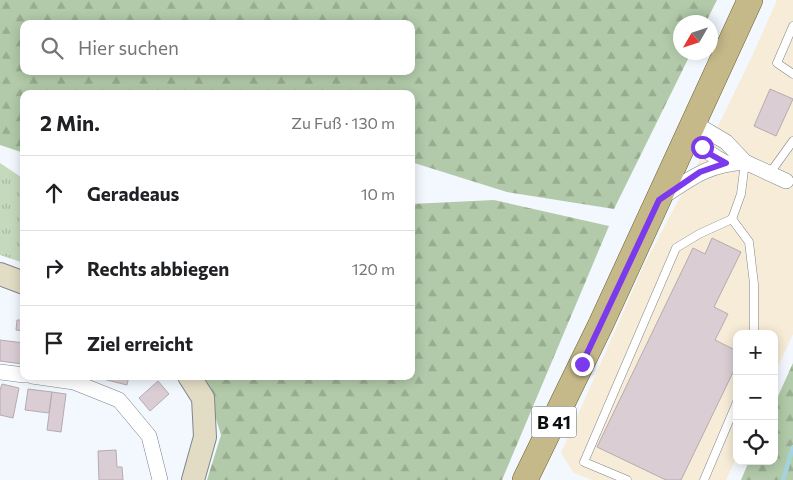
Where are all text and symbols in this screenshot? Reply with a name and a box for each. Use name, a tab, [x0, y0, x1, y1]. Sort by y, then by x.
north arrow	[673, 15, 718, 60]
search box	[20, 20, 415, 75]
icon: search	[38, 34, 66, 62]
text: Hier suchen	[78, 36, 179, 59]
text: 2 Min.	[40, 110, 100, 135]
text: Zu Fuß · 130 m	[291, 113, 395, 132]
route start	[691, 136, 714, 159]
icon: ahead	[40, 179, 68, 207]
text: Geradeaus	[87, 182, 179, 205]
text: 10 m	[361, 184, 395, 203]
icon: right	[40, 254, 68, 282]
text: Rechts abbiegen	[87, 257, 229, 280]
text: 120 m	[352, 259, 395, 278]
icon: arrive	[40, 329, 68, 357]
map controls	[733, 330, 778, 465]
button: +	[733, 330, 778, 375]
text: Ziel erreicht	[87, 332, 193, 355]
route end	[571, 353, 594, 376]
button: −	[733, 375, 778, 420]
road number: B 41	[532, 407, 576, 438]
button: locate	[733, 420, 778, 465]

